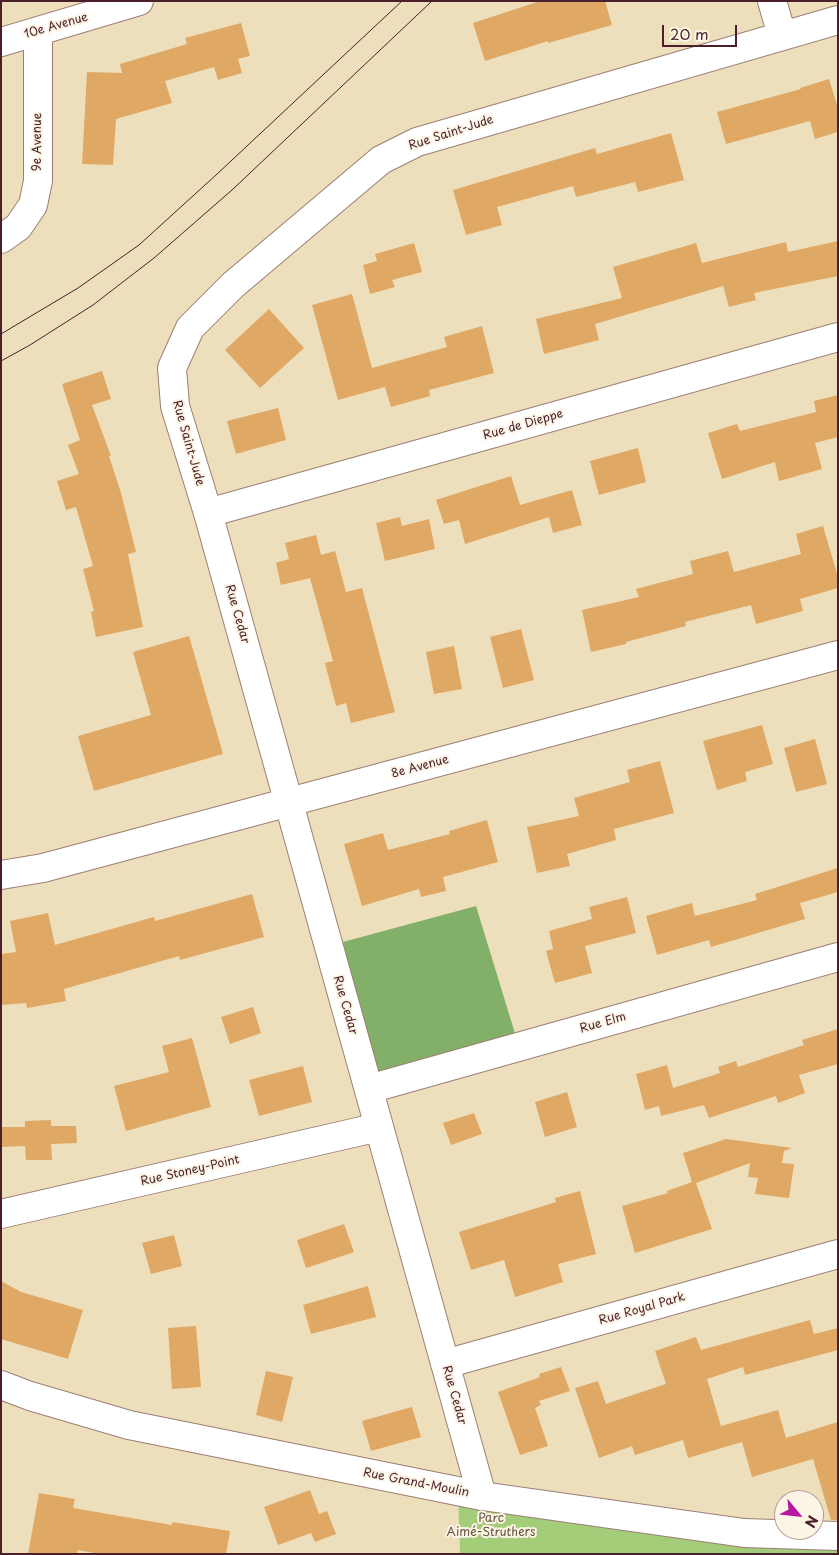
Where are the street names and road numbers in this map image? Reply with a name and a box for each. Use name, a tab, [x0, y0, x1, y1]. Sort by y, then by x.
street label: 10e Avenue	[22, 10, 90, 42]
street label: Rue Saint-Jude	[407, 112, 495, 154]
street label: 9e Avenue	[31, 113, 45, 171]
street label: Rue Saint-Jude	[169, 399, 207, 487]
street label: Rue de Dieppe	[481, 407, 565, 443]
street label: Rue Cedar	[222, 583, 252, 645]
street label: 8e Avenue	[390, 752, 450, 782]
street label: Rue Cedar	[330, 974, 360, 1036]
street label: Rue Elm	[578, 1010, 628, 1036]
street label: Rue Stoney-Point	[139, 1153, 241, 1189]
street label: Rue Royal Park	[597, 1290, 687, 1328]
street label: Rue Cedar	[439, 1364, 469, 1426]
street label: Rue Grand-Moulin	[362, 1466, 470, 1500]

